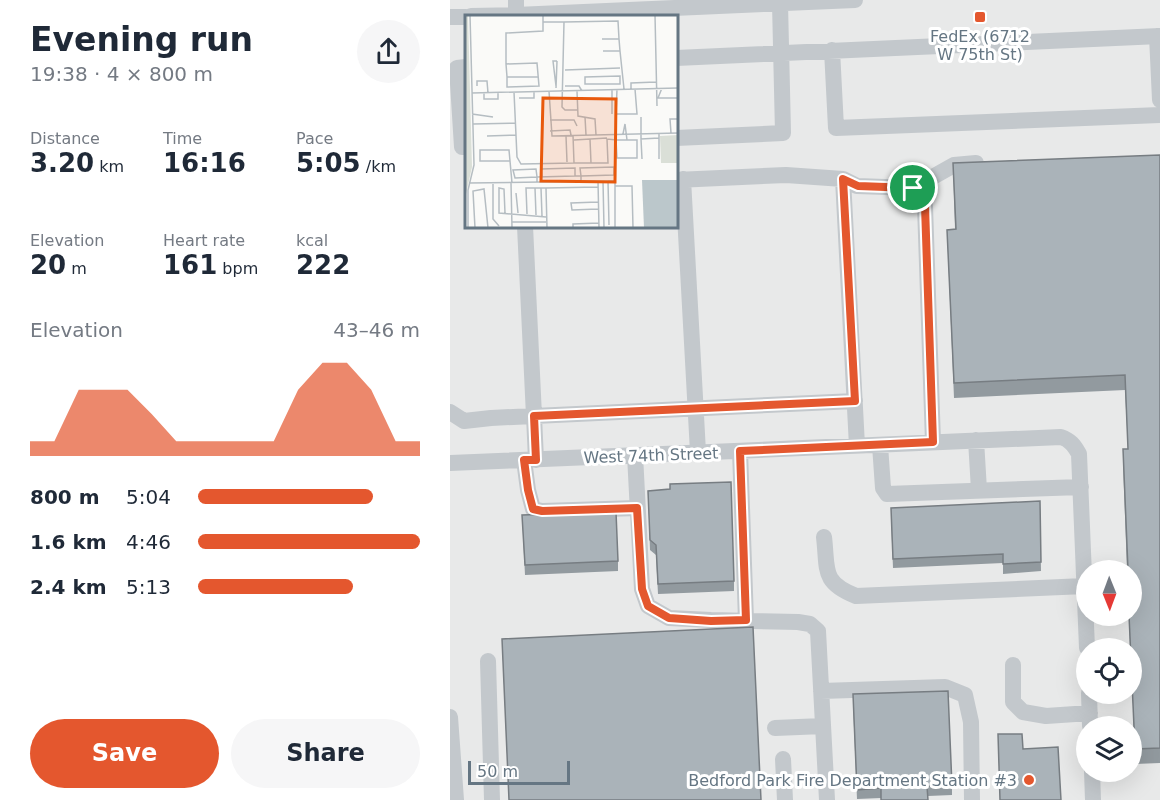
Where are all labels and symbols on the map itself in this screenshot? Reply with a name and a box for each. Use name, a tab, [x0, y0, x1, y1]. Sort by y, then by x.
marker: FedEx (6712 W 75th St)	[973, 10, 987, 24]
inset map	[465, 15, 678, 228]
place label: FedEx (6712 W 75th St)	[930, 27, 1030, 64]
pin	[887, 162, 938, 213]
street label: West 74th Street	[583, 444, 719, 467]
north arrow	[1076, 560, 1142, 626]
scale bar	[468, 758, 570, 786]
place label: Bedford Park Fire Department Station #3	[688, 771, 1017, 790]
marker: Bedford Park Fire Department Station #3	[1022, 773, 1036, 787]

